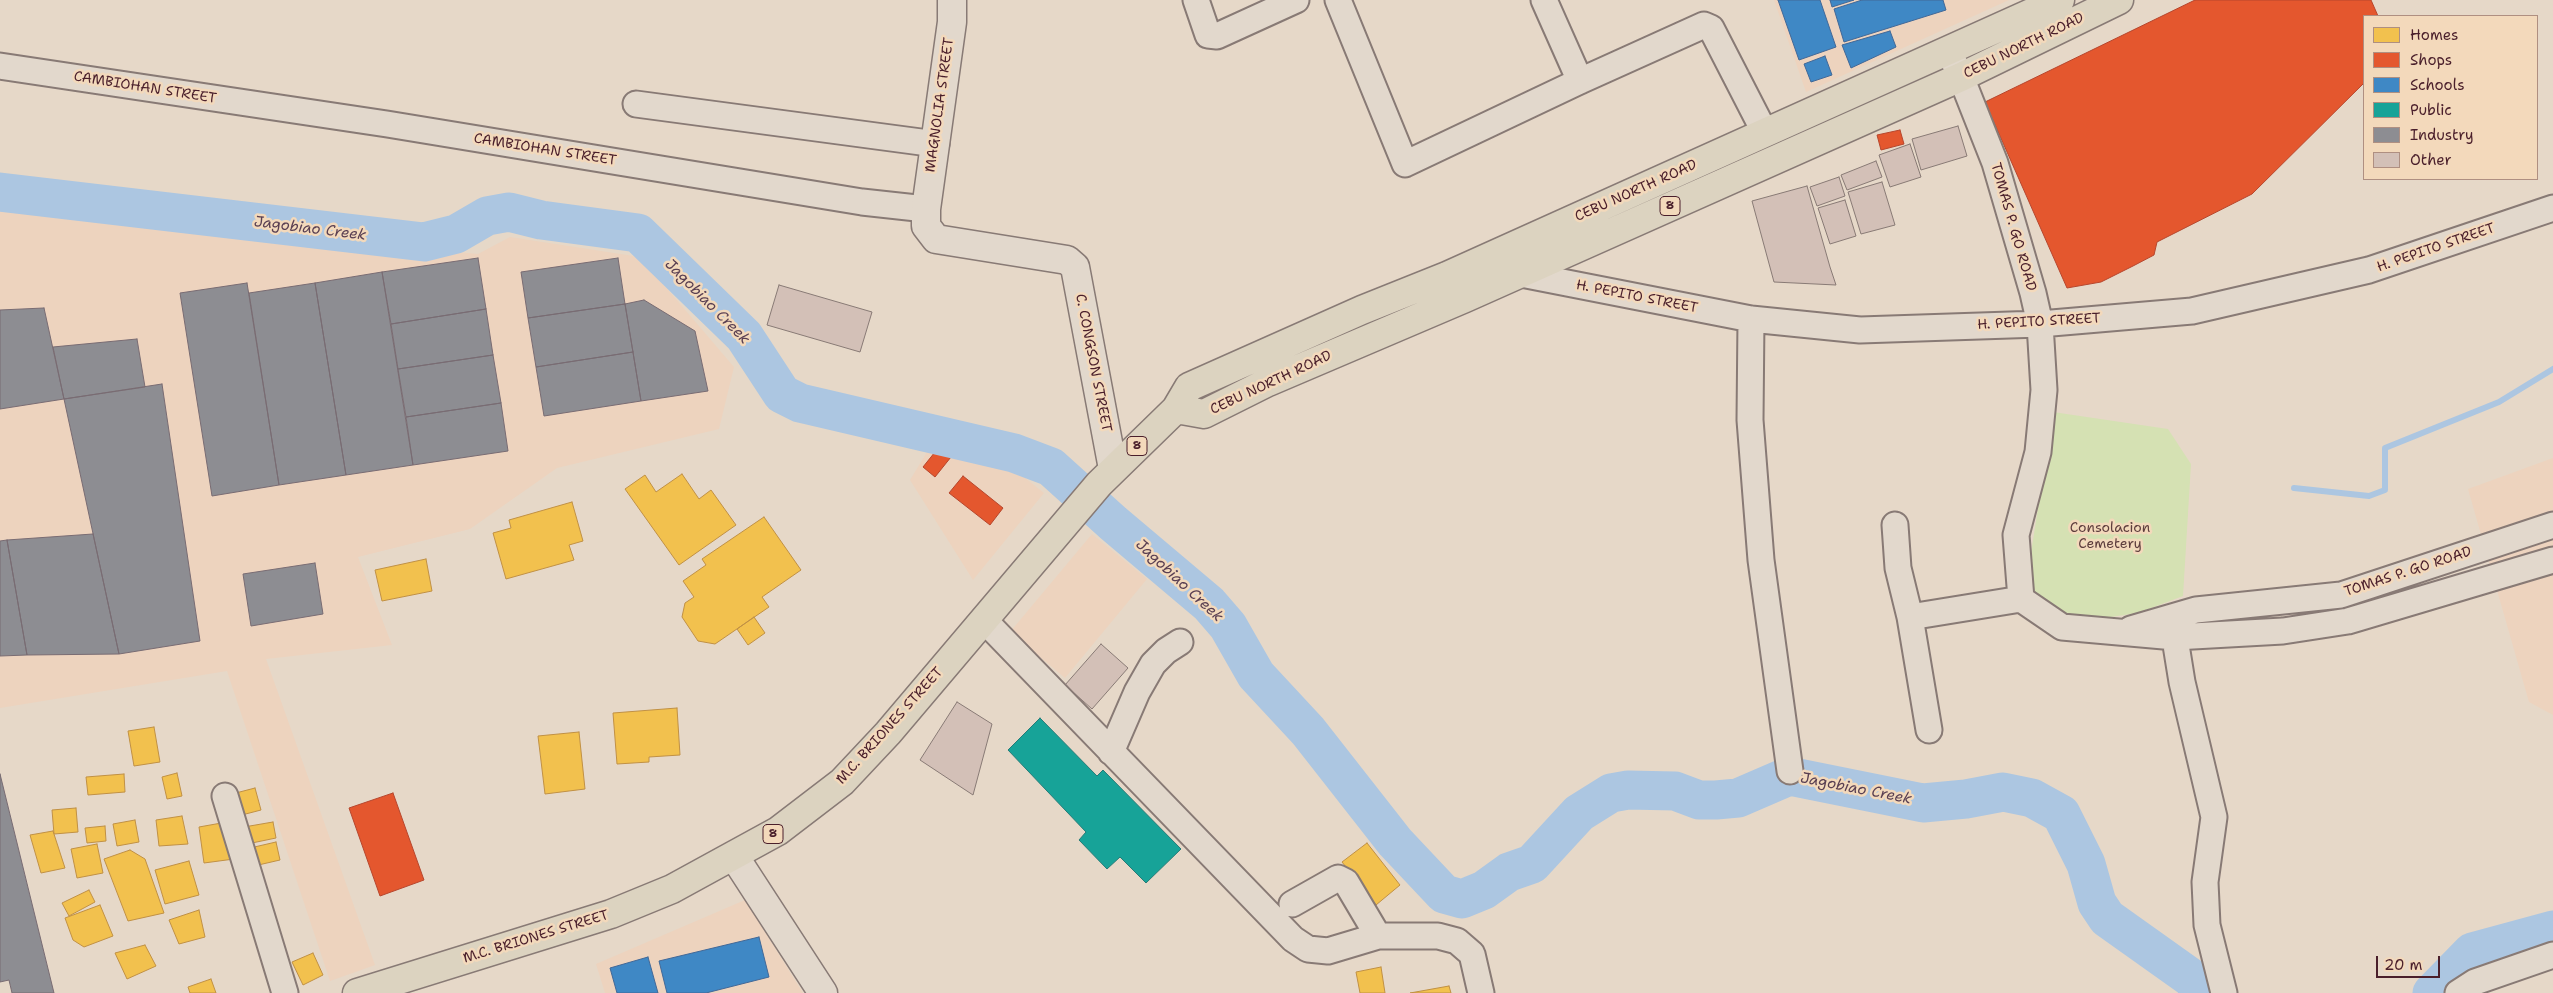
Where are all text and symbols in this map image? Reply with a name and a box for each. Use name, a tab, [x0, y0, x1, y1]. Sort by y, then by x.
street label: CEBU NORTH ROAD	[1961, 10, 2087, 82]
legend	[2363, 15, 2538, 180]
text: Homes	[2410, 25, 2458, 45]
street label: MAGNOLIA STREET	[922, 37, 958, 173]
text: Shops	[2410, 50, 2452, 70]
street label: CAMBIOHAN STREET	[72, 68, 218, 108]
text: Schools	[2410, 75, 2465, 95]
text: Public	[2410, 100, 2452, 120]
text: Industry	[2410, 125, 2474, 145]
street label: CAMBIOHAN STREET	[472, 130, 618, 170]
text: Other	[2410, 150, 2452, 170]
street label: CEBU NORTH ROAD	[1572, 157, 1700, 225]
street label: TOMAS P. GO ROAD	[1987, 161, 2039, 293]
road number: 8	[1660, 197, 1680, 216]
water label: Jagobiao Creek	[253, 213, 367, 245]
street label: H. PEPITO STREET	[2375, 220, 2497, 276]
water label: Jagobiao Creek	[661, 256, 753, 348]
street label: H. PEPITO STREET	[1575, 277, 1699, 317]
street label: C. CONGSON STREET	[1071, 293, 1115, 433]
street label: H. PEPITO STREET	[1977, 310, 2101, 334]
street label: CEBU NORTH ROAD	[1208, 348, 1334, 418]
road number: 8	[1127, 436, 1147, 456]
park label: Consolacion Cemetery	[2070, 520, 2150, 552]
water label: Jagobiao Creek	[1132, 536, 1226, 626]
street label: TOMAS P. GO ROAD	[2342, 543, 2474, 601]
street label: M.C. BRIONES STREET	[833, 664, 947, 788]
water label: Jagobiao Creek	[1799, 769, 1913, 809]
road number: 8	[763, 824, 783, 844]
street label: M.C. BRIONES STREET	[461, 907, 611, 967]
scale bar	[2378, 946, 2442, 978]
text: 20 m	[2384, 955, 2423, 975]

